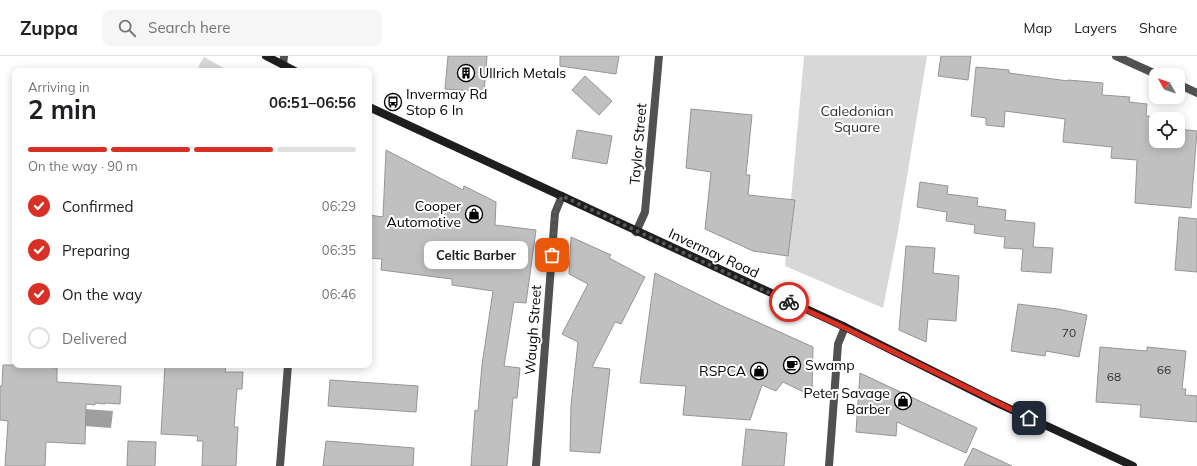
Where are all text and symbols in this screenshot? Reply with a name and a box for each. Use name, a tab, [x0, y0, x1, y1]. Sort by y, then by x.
search box	[102, 10, 382, 46]
text: Zuppa	[20, 16, 78, 40]
icon: search	[116, 17, 138, 39]
text: Search here	[148, 18, 230, 37]
text: Map	[1023, 19, 1052, 37]
text: Layers	[1074, 19, 1117, 37]
text: Share	[1139, 19, 1177, 37]
building icon: Ullrich Metals	[456, 63, 476, 83]
place label: Ullrich Metals	[479, 64, 566, 82]
north arrow	[1149, 68, 1185, 104]
map controls	[1149, 68, 1185, 148]
text: Arriving in	[28, 79, 90, 95]
place label: Invermay Rd Stop 6 In	[406, 85, 487, 119]
bus stop icon: Invermay Rd Stop 6 In	[383, 92, 403, 112]
text: 2 min	[28, 93, 97, 126]
text: 06:51–06:56	[269, 93, 356, 112]
street label: Taylor Street	[625, 102, 651, 186]
park label: Caledonian Square	[820, 102, 894, 136]
button: locate	[1149, 112, 1185, 148]
text: On the way · 90 m	[28, 158, 138, 174]
icon: check	[28, 195, 50, 217]
text: Confirmed	[62, 197, 133, 216]
place label: Cooper Automotive	[386, 197, 462, 231]
text: 06:29	[322, 198, 356, 214]
shop icon: Cooper Automotive	[464, 204, 484, 224]
street label: Invermay Road	[666, 224, 762, 282]
pin	[535, 238, 569, 272]
icon: check	[28, 239, 50, 261]
text: Preparing	[62, 241, 130, 260]
callout: Celtic Barber	[424, 241, 528, 269]
text: 06:35	[322, 242, 356, 258]
icon: bag	[541, 244, 563, 266]
text: Celtic Barber	[436, 247, 516, 263]
courier	[769, 282, 809, 322]
icon: check	[28, 283, 50, 305]
street label: Waugh Street	[521, 284, 545, 376]
text: On the way	[62, 285, 142, 304]
text: 06:46	[322, 286, 356, 302]
icon: bike	[778, 291, 800, 313]
house number: 70	[1062, 325, 1076, 340]
text: Delivered	[62, 329, 127, 348]
cafe icon: Swamp	[782, 355, 802, 375]
place label: Swamp	[805, 356, 855, 374]
shop icon: RSPCA	[749, 361, 769, 381]
place label: RSPCA	[699, 362, 747, 380]
house number: 66	[1157, 362, 1171, 377]
house number: 68	[1107, 369, 1121, 384]
place label: Peter Savage Barber	[804, 384, 891, 418]
shop icon: Peter Savage Barber	[893, 391, 913, 411]
pin	[1012, 401, 1046, 435]
icon: home	[1018, 407, 1040, 429]

